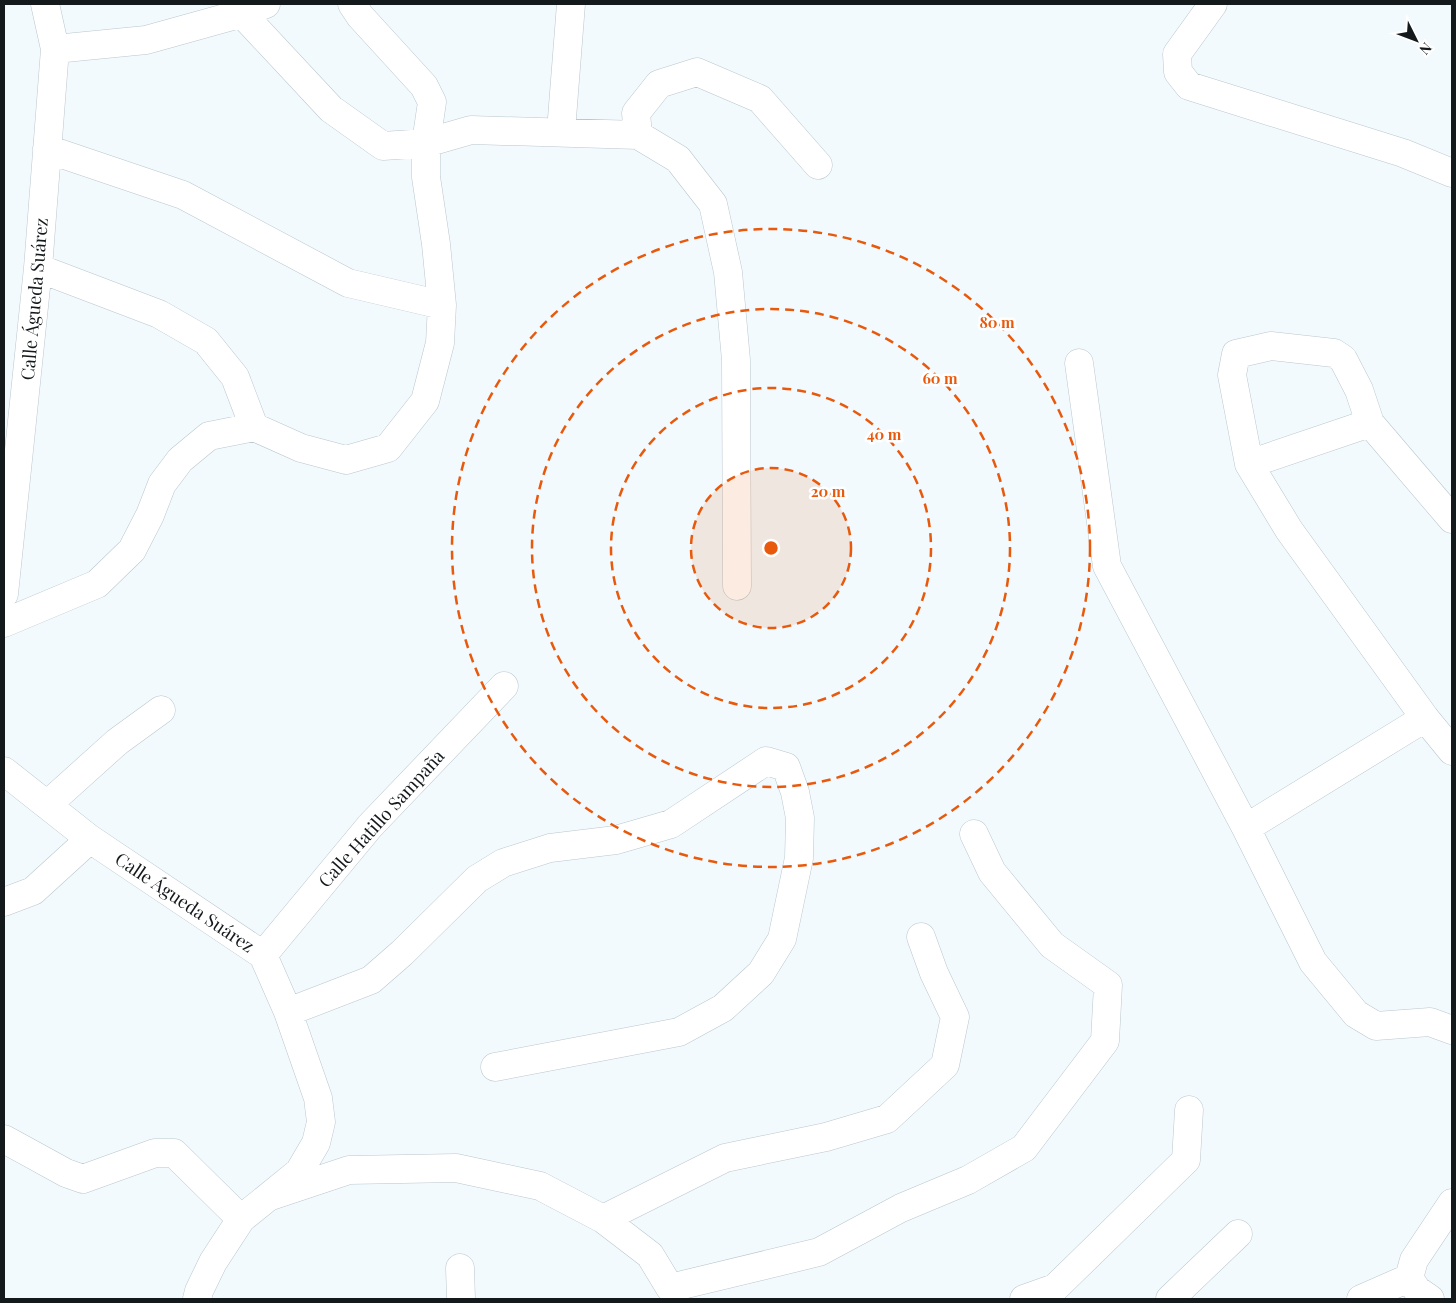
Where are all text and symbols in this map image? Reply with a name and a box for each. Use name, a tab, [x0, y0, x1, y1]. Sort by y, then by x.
north arrow	[1391, 15, 1441, 65]
text: N	[1416, 39, 1436, 59]
street label: Calle Águeda Suárez	[15, 217, 53, 381]
text: 80 m	[979, 312, 1015, 332]
text: 60 m	[922, 368, 958, 388]
text: 40 m	[867, 424, 902, 444]
text: 20 m	[811, 481, 846, 501]
centre of rings	[762, 539, 780, 557]
street label: Calle Hatillo Sampaña	[313, 744, 449, 892]
street label: Calle Águeda Suárez	[111, 846, 259, 958]

